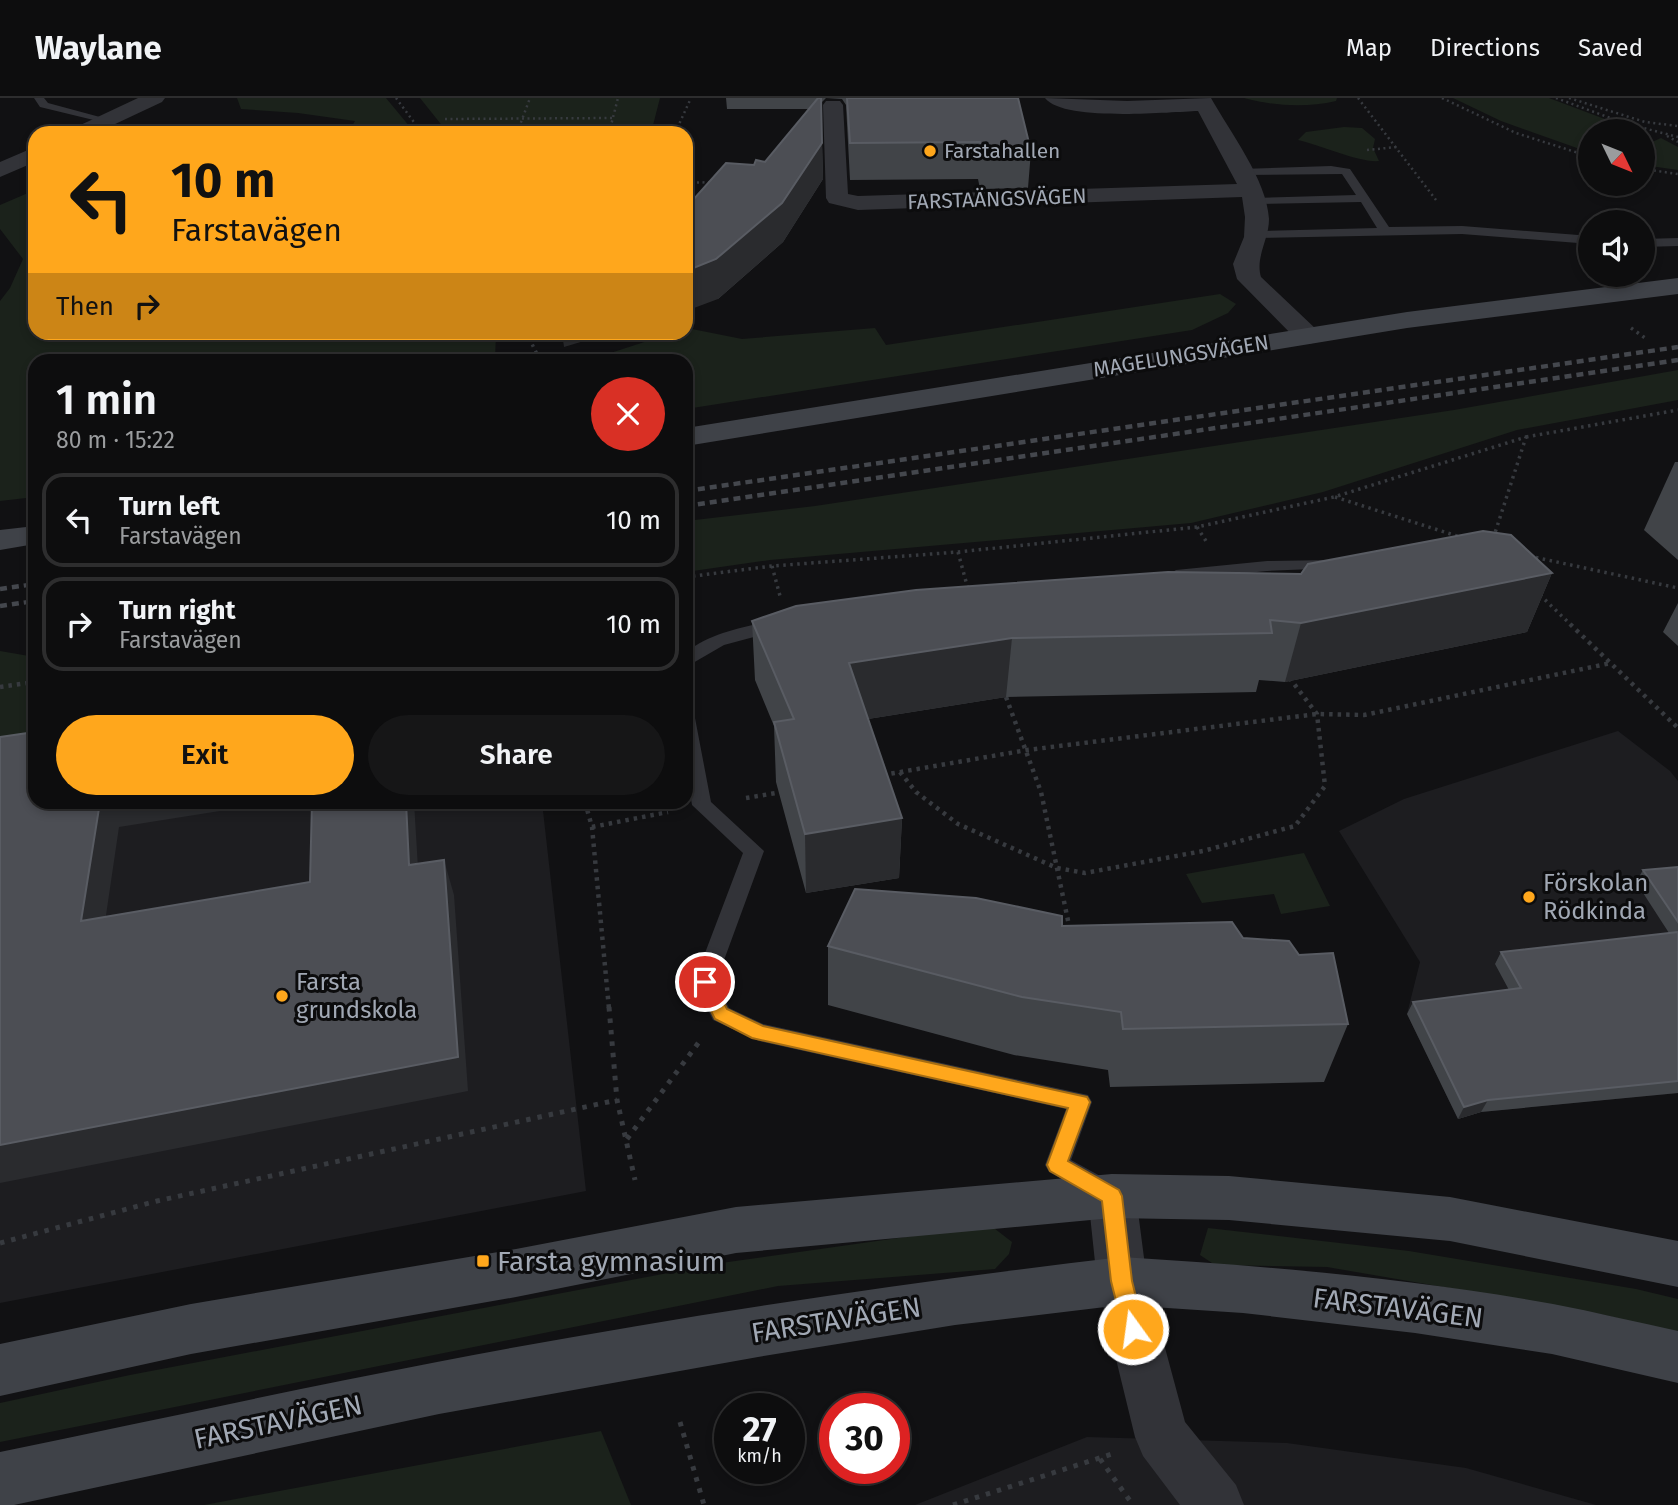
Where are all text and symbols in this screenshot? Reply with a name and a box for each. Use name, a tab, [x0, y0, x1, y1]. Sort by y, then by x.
text: Waylane	[35, 28, 162, 68]
text: Map	[1346, 34, 1392, 62]
text: Directions	[1430, 34, 1540, 62]
text: Saved	[1578, 34, 1643, 62]
north arrow	[1578, 119, 1656, 196]
map controls	[1578, 119, 1655, 287]
place label: Farstahallen	[944, 138, 1060, 164]
marker: Farstahallen	[922, 143, 938, 159]
text: 10 m	[171, 151, 275, 210]
icon: left	[56, 154, 147, 245]
street label: FARSTAÄNGSVÄGEN	[907, 183, 1087, 215]
button: sound	[1578, 210, 1655, 287]
text: Farstavägen	[171, 211, 342, 249]
icon: right	[128, 287, 166, 325]
text: Then	[56, 291, 114, 322]
street label: MAGELUNGSVÄGEN	[1091, 329, 1271, 383]
text: 1 min	[56, 375, 157, 425]
button: close	[591, 377, 665, 451]
text: 80 m · 15:22	[56, 426, 175, 454]
text: Turn left	[119, 491, 220, 522]
icon: left	[60, 501, 98, 539]
text: 10 m	[606, 505, 661, 536]
text: Farstavägen	[119, 522, 242, 550]
text: Turn right	[119, 595, 236, 626]
icon: right	[60, 605, 98, 643]
text: 10 m	[606, 609, 661, 640]
text: Farstavägen	[119, 626, 242, 654]
button: Exit	[56, 715, 354, 795]
button: Share	[368, 715, 665, 795]
place label: Förskolan Rödkinda	[1543, 869, 1648, 925]
marker: Förskolan Rödkinda	[1521, 889, 1537, 905]
pin	[675, 952, 735, 1012]
icon: arrive	[686, 963, 724, 1001]
place label: Farsta grundskola	[296, 968, 417, 1024]
marker: Farsta grundskola	[274, 988, 290, 1004]
place label: Farsta gymnasium	[497, 1245, 725, 1278]
marker: Farsta gymnasium	[475, 1253, 491, 1269]
street label: FARSTAVÄGEN	[1311, 1281, 1485, 1335]
street label: FARSTAVÄGEN	[749, 1290, 923, 1350]
position arrow	[1096, 1292, 1170, 1366]
street label: FARSTAVÄGEN	[191, 1388, 365, 1456]
speed limit sign: 30	[819, 1393, 910, 1484]
text: 27	[742, 1408, 777, 1450]
text: km/h	[737, 1445, 782, 1467]

